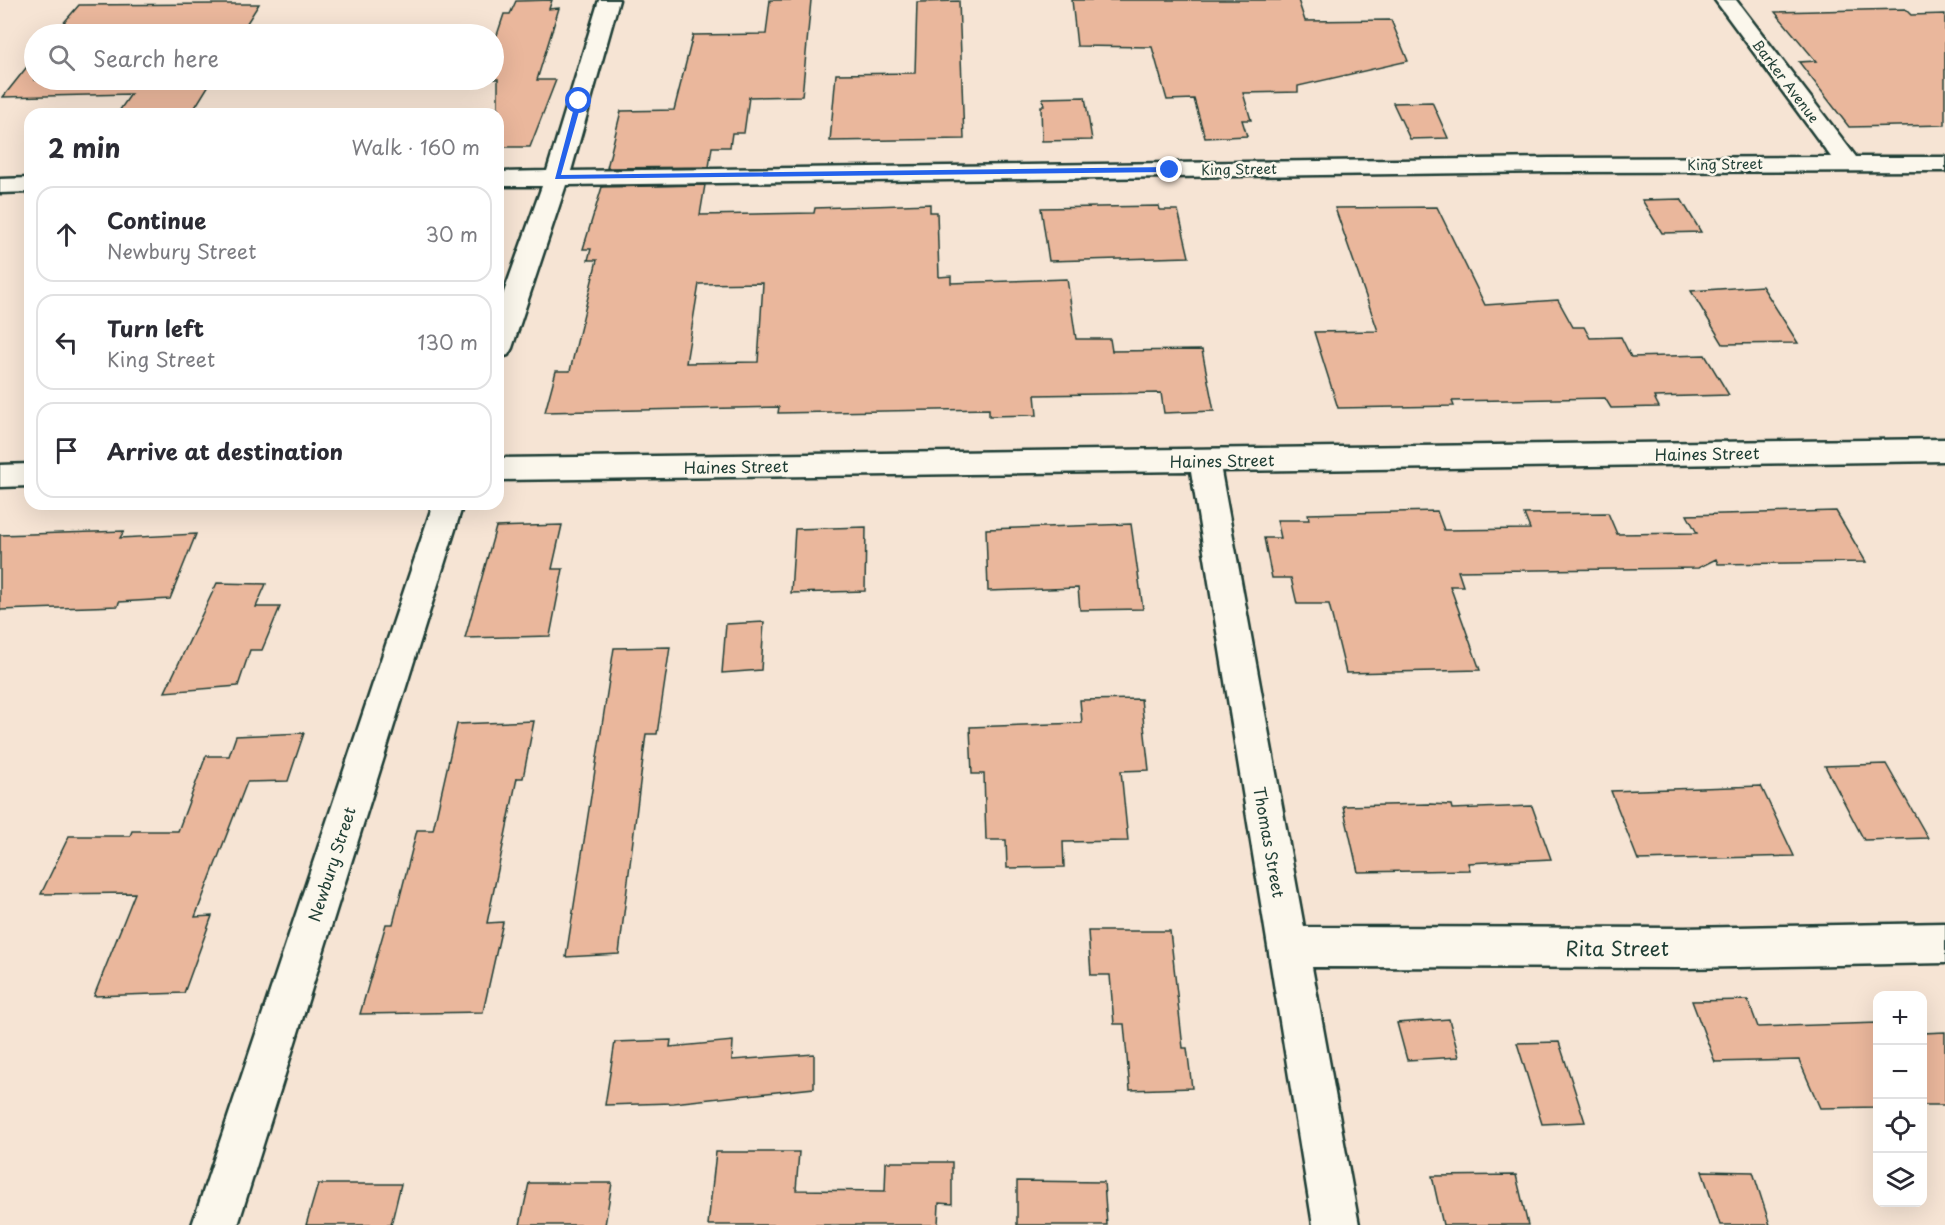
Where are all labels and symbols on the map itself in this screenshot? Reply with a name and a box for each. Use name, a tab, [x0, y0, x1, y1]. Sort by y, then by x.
street label: Barker Avenue	[1748, 35, 1824, 127]
route start	[565, 87, 591, 113]
street label: King Street	[1687, 153, 1763, 175]
route end	[1156, 156, 1182, 182]
street label: King Street	[1201, 158, 1277, 180]
street label: Haines Street	[1654, 440, 1760, 466]
street label: Haines Street	[1169, 447, 1275, 473]
street label: Haines Street	[683, 453, 789, 479]
street label: Thomas Street	[1248, 785, 1292, 900]
street label: Newbury Street	[301, 803, 361, 925]
street label: Rita Street	[1565, 933, 1669, 963]

